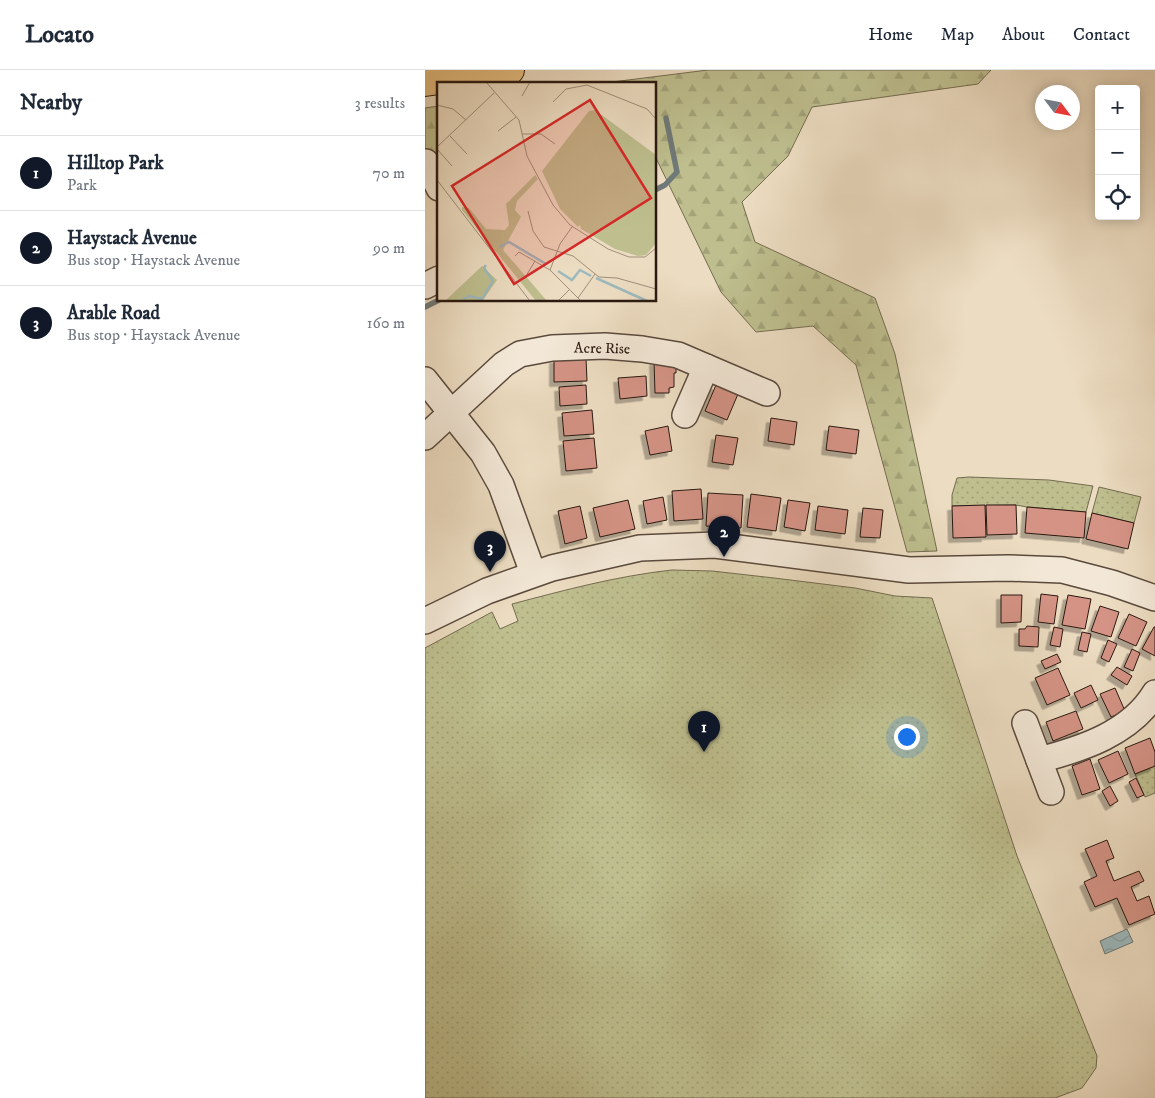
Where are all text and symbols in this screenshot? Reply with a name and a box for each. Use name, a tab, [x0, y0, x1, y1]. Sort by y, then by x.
text: Locato	[25, 20, 94, 50]
text: Home	[868, 24, 913, 46]
text: Map	[941, 24, 974, 46]
text: About	[1002, 24, 1045, 46]
text: Contact	[1073, 24, 1130, 46]
inset map	[437, 82, 656, 301]
north arrow	[1035, 85, 1080, 130]
map controls	[1095, 85, 1140, 220]
button: +	[1095, 85, 1140, 130]
text: Nearby	[20, 90, 82, 116]
text: 3 results	[355, 93, 405, 113]
button: −	[1095, 130, 1140, 175]
text: Hilltop Park	[67, 152, 164, 175]
text: 1	[33, 163, 39, 183]
text: 70 m	[373, 163, 405, 183]
text: Park	[67, 175, 97, 195]
button: locate	[1095, 175, 1140, 220]
text: Haystack Avenue	[67, 227, 197, 250]
text: 2	[32, 238, 40, 258]
text: 90 m	[373, 238, 405, 258]
text: Bus stop · Haystack Avenue	[67, 250, 240, 270]
text: Arable Road	[67, 302, 160, 325]
text: 3	[33, 313, 39, 333]
text: 160 m	[367, 313, 405, 333]
text: Bus stop · Haystack Avenue	[67, 325, 240, 345]
street label: Acre Rise	[574, 339, 630, 358]
pin: 2	[708, 516, 740, 557]
pin: 3	[474, 531, 506, 572]
pin: 1	[688, 711, 720, 752]
your location	[894, 724, 920, 750]

